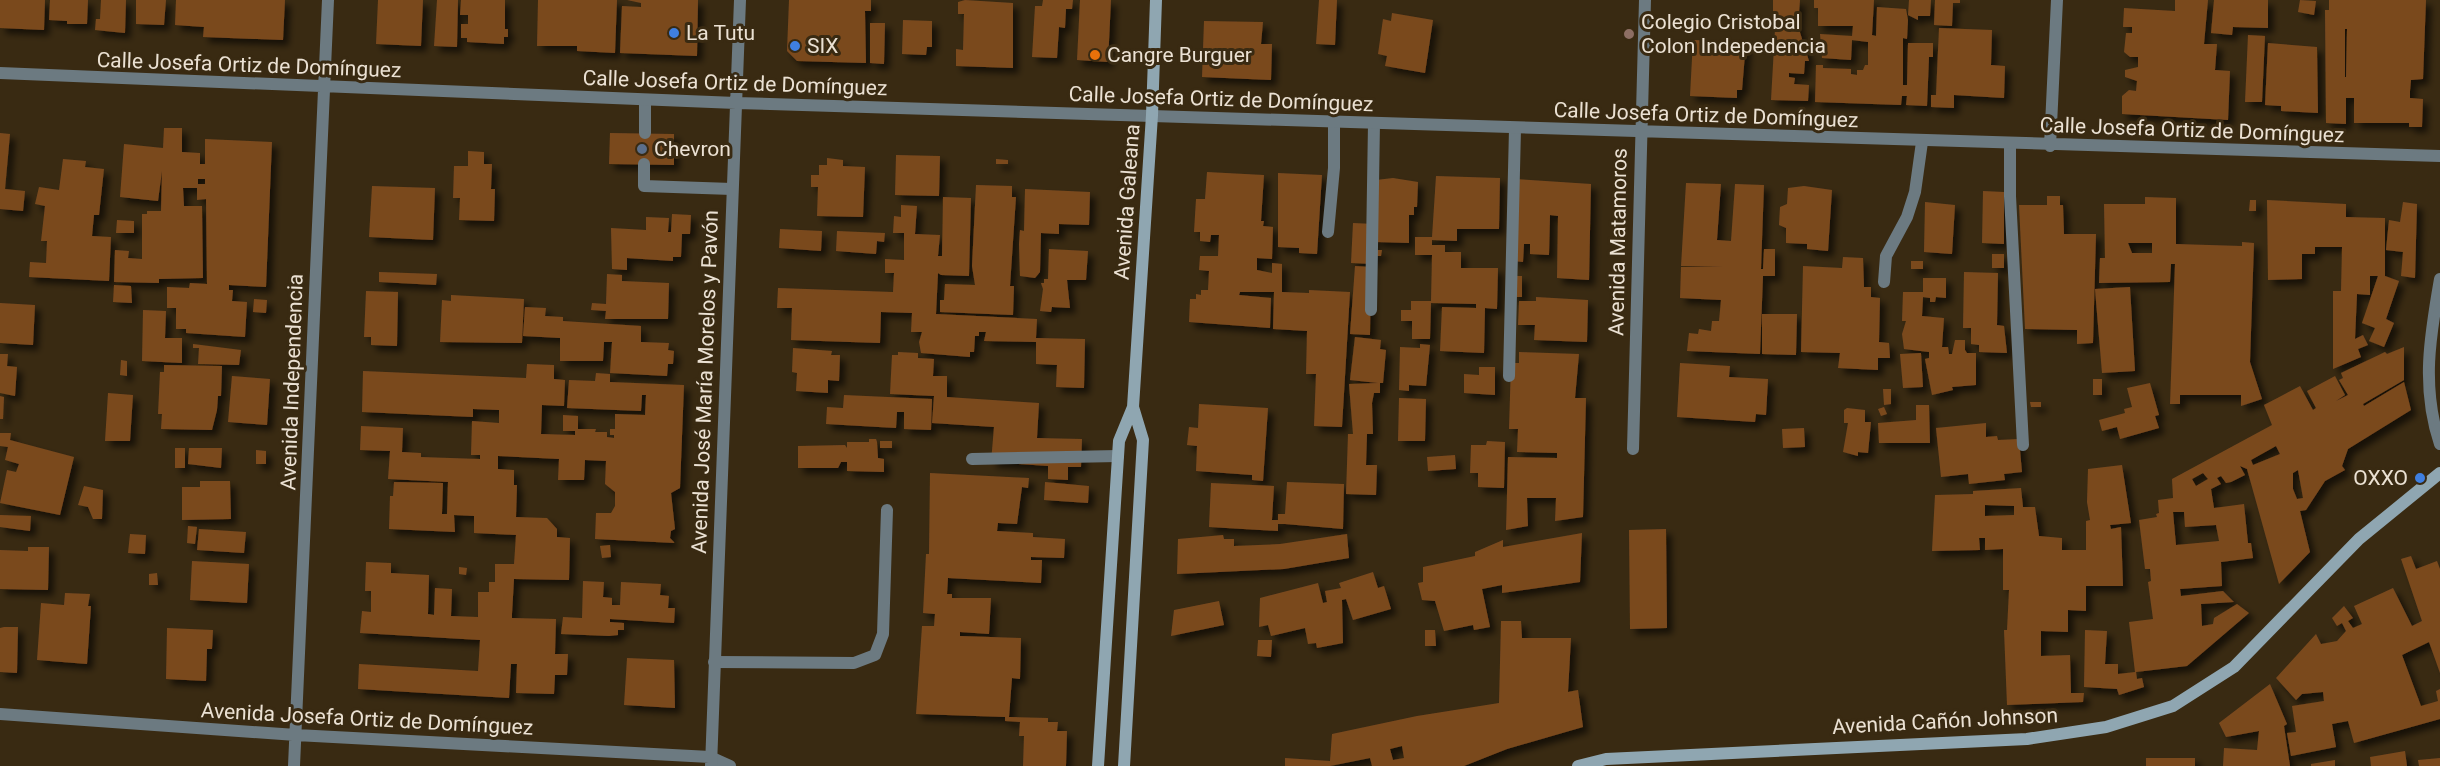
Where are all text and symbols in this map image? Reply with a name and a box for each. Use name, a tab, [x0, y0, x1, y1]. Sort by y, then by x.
place label: Colegio Cristobal Colon Indepedencia	[1641, 10, 1826, 58]
place label: La Tutu	[686, 21, 755, 45]
marker: La Tutu	[667, 26, 681, 40]
marker: Colegio Cristobal Colon Indepedencia	[1622, 27, 1636, 41]
place label: SIX	[807, 34, 839, 58]
marker: SIX	[788, 39, 802, 53]
place label: Cangre Burguer	[1107, 43, 1252, 67]
street label: Calle Josefa Ortiz de Domínguez	[96, 48, 402, 82]
marker: Cangre Burguer	[1088, 48, 1102, 62]
street label: Calle Josefa Ortiz de Domínguez	[582, 66, 888, 100]
street label: Calle Josefa Ortiz de Domínguez	[1068, 82, 1374, 116]
street label: Calle Josefa Ortiz de Domínguez	[1553, 98, 1859, 132]
street label: Calle Josefa Ortiz de Domínguez	[2039, 113, 2345, 147]
street label: Avenida Galeana	[1110, 123, 1144, 281]
place label: Chevron	[654, 137, 731, 161]
marker: Chevron	[635, 142, 649, 156]
street label: Avenida Matamoros	[1604, 148, 1632, 336]
street label: Avenida José María Morelos y Pavón	[687, 210, 723, 554]
street label: Avenida Independencia	[276, 273, 308, 491]
place label: OXXO	[2353, 466, 2408, 490]
marker: OXXO	[2413, 471, 2427, 485]
street label: Avenida Josefa Ortiz de Domínguez	[200, 698, 534, 740]
street label: Avenida Cañón Johnson	[1831, 703, 2059, 739]

